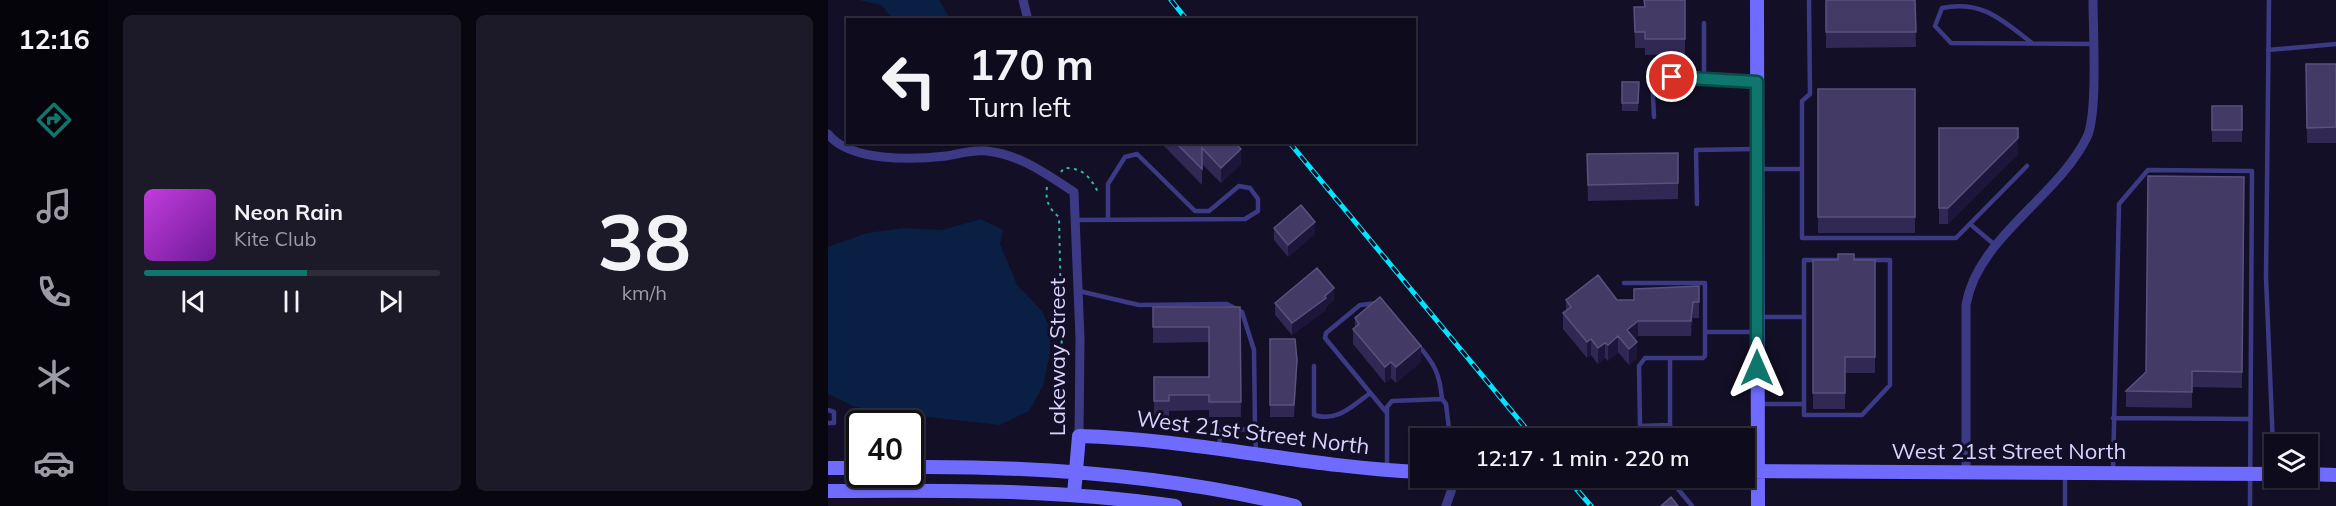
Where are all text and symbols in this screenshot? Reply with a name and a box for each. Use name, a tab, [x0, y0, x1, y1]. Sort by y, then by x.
text: 12:16	[18, 22, 90, 56]
text: 170 m	[969, 38, 1094, 91]
icon: left	[870, 42, 948, 120]
pin	[1646, 51, 1697, 102]
icon: arrive	[1655, 60, 1688, 93]
text: Turn left	[969, 90, 1071, 124]
icon: directions	[33, 99, 75, 141]
icon: music	[33, 185, 75, 227]
text: 38	[597, 192, 691, 290]
text: Neon Rain	[234, 198, 343, 226]
text: Kite Club	[234, 226, 316, 251]
icon: phone	[33, 271, 75, 313]
street label: Lakeway Street	[1043, 278, 1071, 436]
text: km/h	[622, 280, 667, 305]
icon: previous	[177, 285, 210, 318]
icon: pause	[275, 285, 308, 318]
icon: next	[374, 285, 407, 318]
position arrow	[1725, 336, 1789, 400]
icon: climate	[33, 356, 75, 398]
street label: West 21st Street North	[1135, 404, 1371, 460]
speed limit sign: 40	[846, 410, 924, 488]
map controls	[2264, 434, 2318, 488]
button: layers	[2264, 434, 2318, 488]
street label: West 21st Street North	[1892, 437, 2126, 465]
icon: car	[33, 442, 75, 484]
text: 12:17 · 1 min · 220 m	[1475, 444, 1690, 472]

